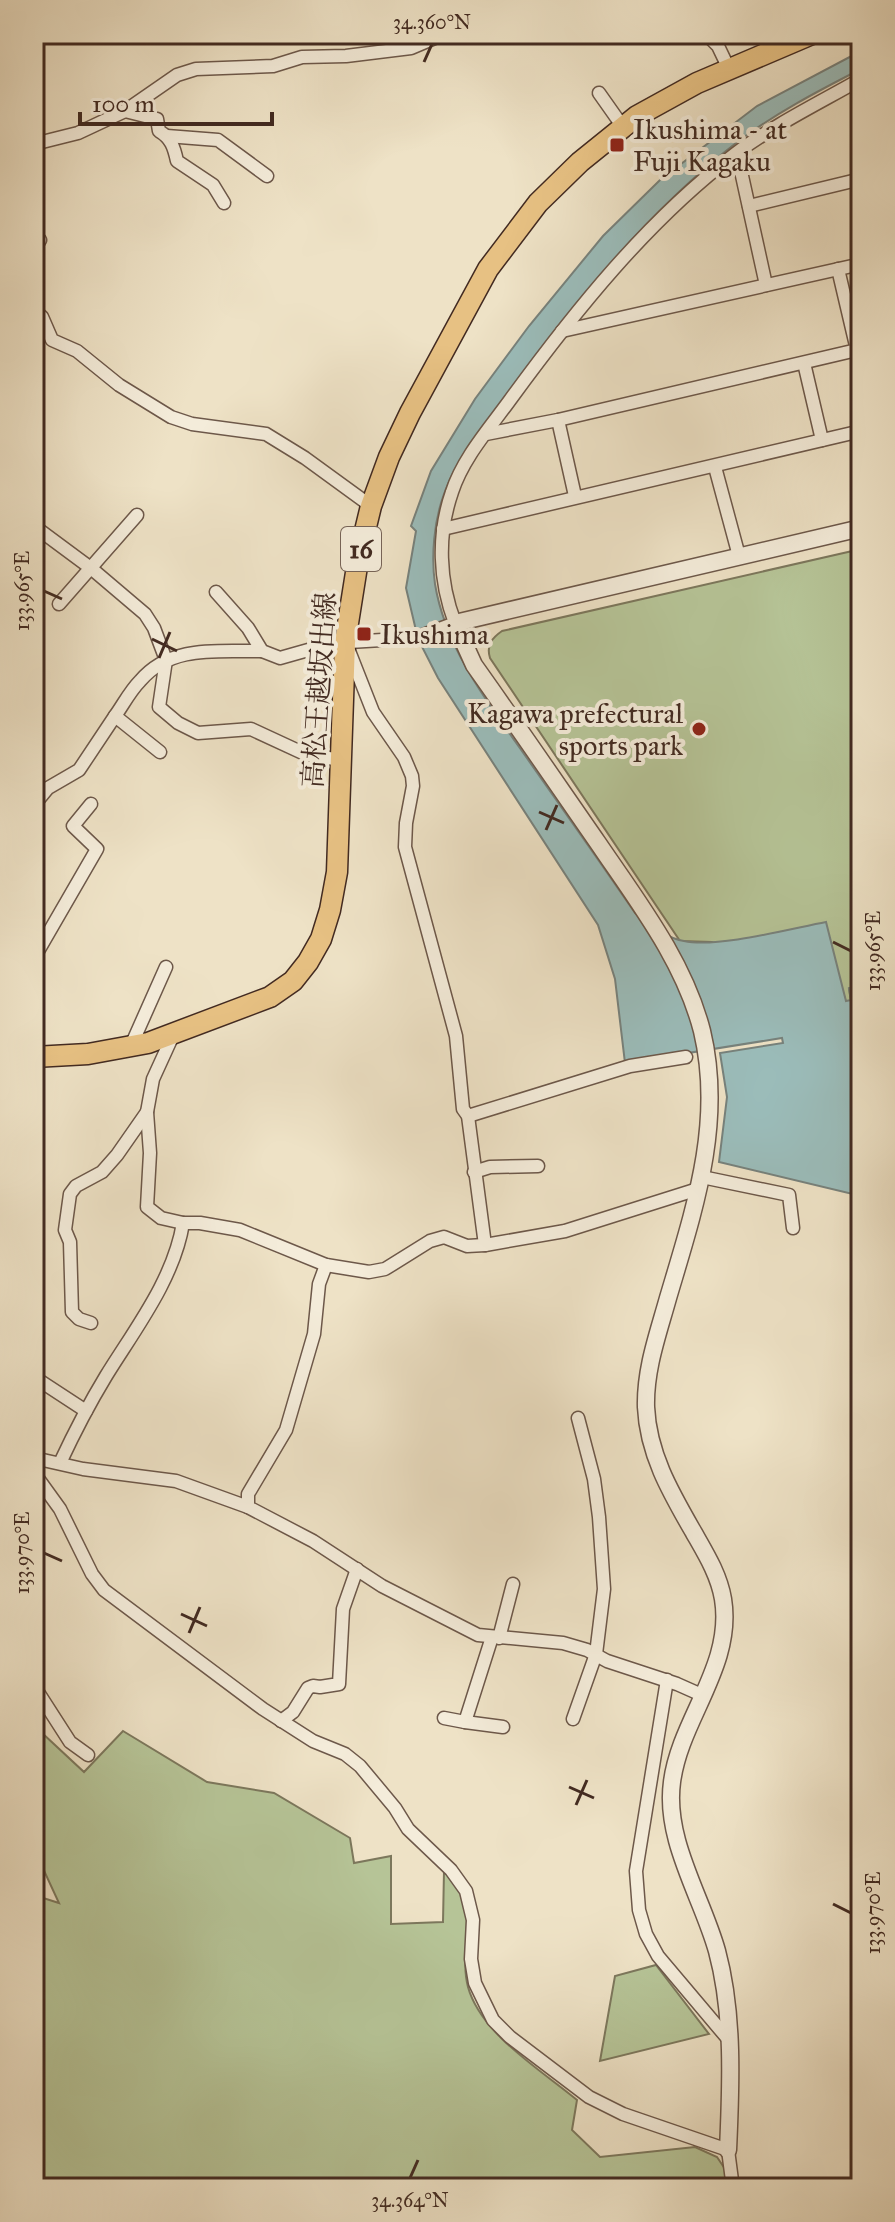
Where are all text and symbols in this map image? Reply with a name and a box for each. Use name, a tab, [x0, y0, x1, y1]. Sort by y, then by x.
text: 34.360°N	[393, 10, 471, 34]
scale bar	[80, 76, 272, 126]
text: 100 m	[92, 89, 155, 119]
place label: Ikushima - at Fuji Kagaku	[633, 112, 787, 179]
marker: Ikushima - at Fuji Kagaku	[608, 136, 626, 154]
road number: 16	[341, 527, 381, 571]
text: 133.965°E	[10, 551, 34, 631]
street label: 高松王越坂出線	[295, 591, 343, 789]
place label: Ikushima	[380, 617, 489, 652]
marker: Ikushima	[355, 625, 373, 643]
place label: Kagawa prefectural sports park	[467, 696, 683, 763]
marker: Kagawa prefectural sports park	[690, 720, 708, 738]
text: 133.965°E	[861, 911, 885, 991]
text: 133.970°E	[10, 1512, 34, 1594]
text: 133.970°E	[861, 1872, 885, 1954]
text: 34.364°N	[371, 2188, 449, 2212]

